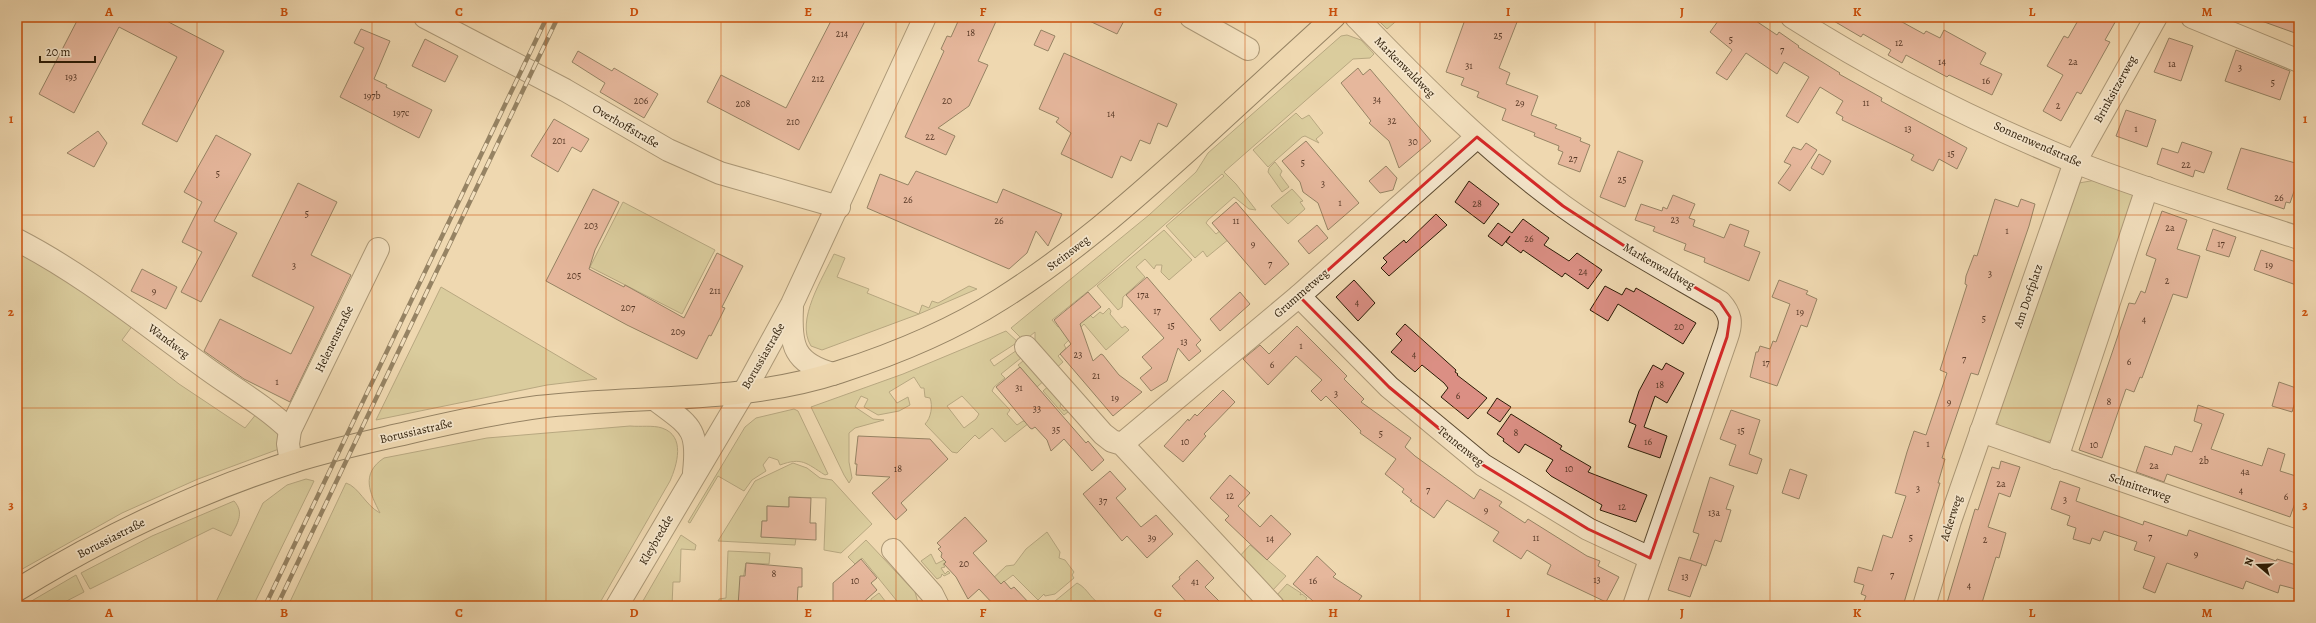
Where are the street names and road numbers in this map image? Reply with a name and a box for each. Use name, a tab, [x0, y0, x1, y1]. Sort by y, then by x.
street label: Markenwaldweg	[1371, 33, 1439, 101]
street label: Brinksitzerweg	[2090, 52, 2140, 126]
street label: Overhoffstraße	[590, 100, 662, 152]
street label: Sonnenwendstraße	[1991, 117, 2085, 171]
street label: Steinsweg	[1043, 232, 1093, 274]
street label: Markenwaldweg	[1620, 239, 1698, 293]
street label: Am Dorfplatz	[2009, 262, 2046, 331]
street label: Grummetweg	[1270, 265, 1332, 321]
street label: Helenenstraße	[311, 303, 357, 375]
street label: Wandweg	[144, 319, 193, 362]
street label: Borussiastraße	[738, 320, 788, 392]
street label: Borussiastraße	[378, 415, 454, 447]
street label: Tennenweg	[1434, 422, 1488, 470]
street label: Schnitterweg	[2107, 469, 2173, 505]
street label: Ackerweg	[1936, 493, 1966, 544]
street label: Kleybredde	[635, 512, 677, 568]
street label: Borussiastraße	[74, 514, 148, 562]

